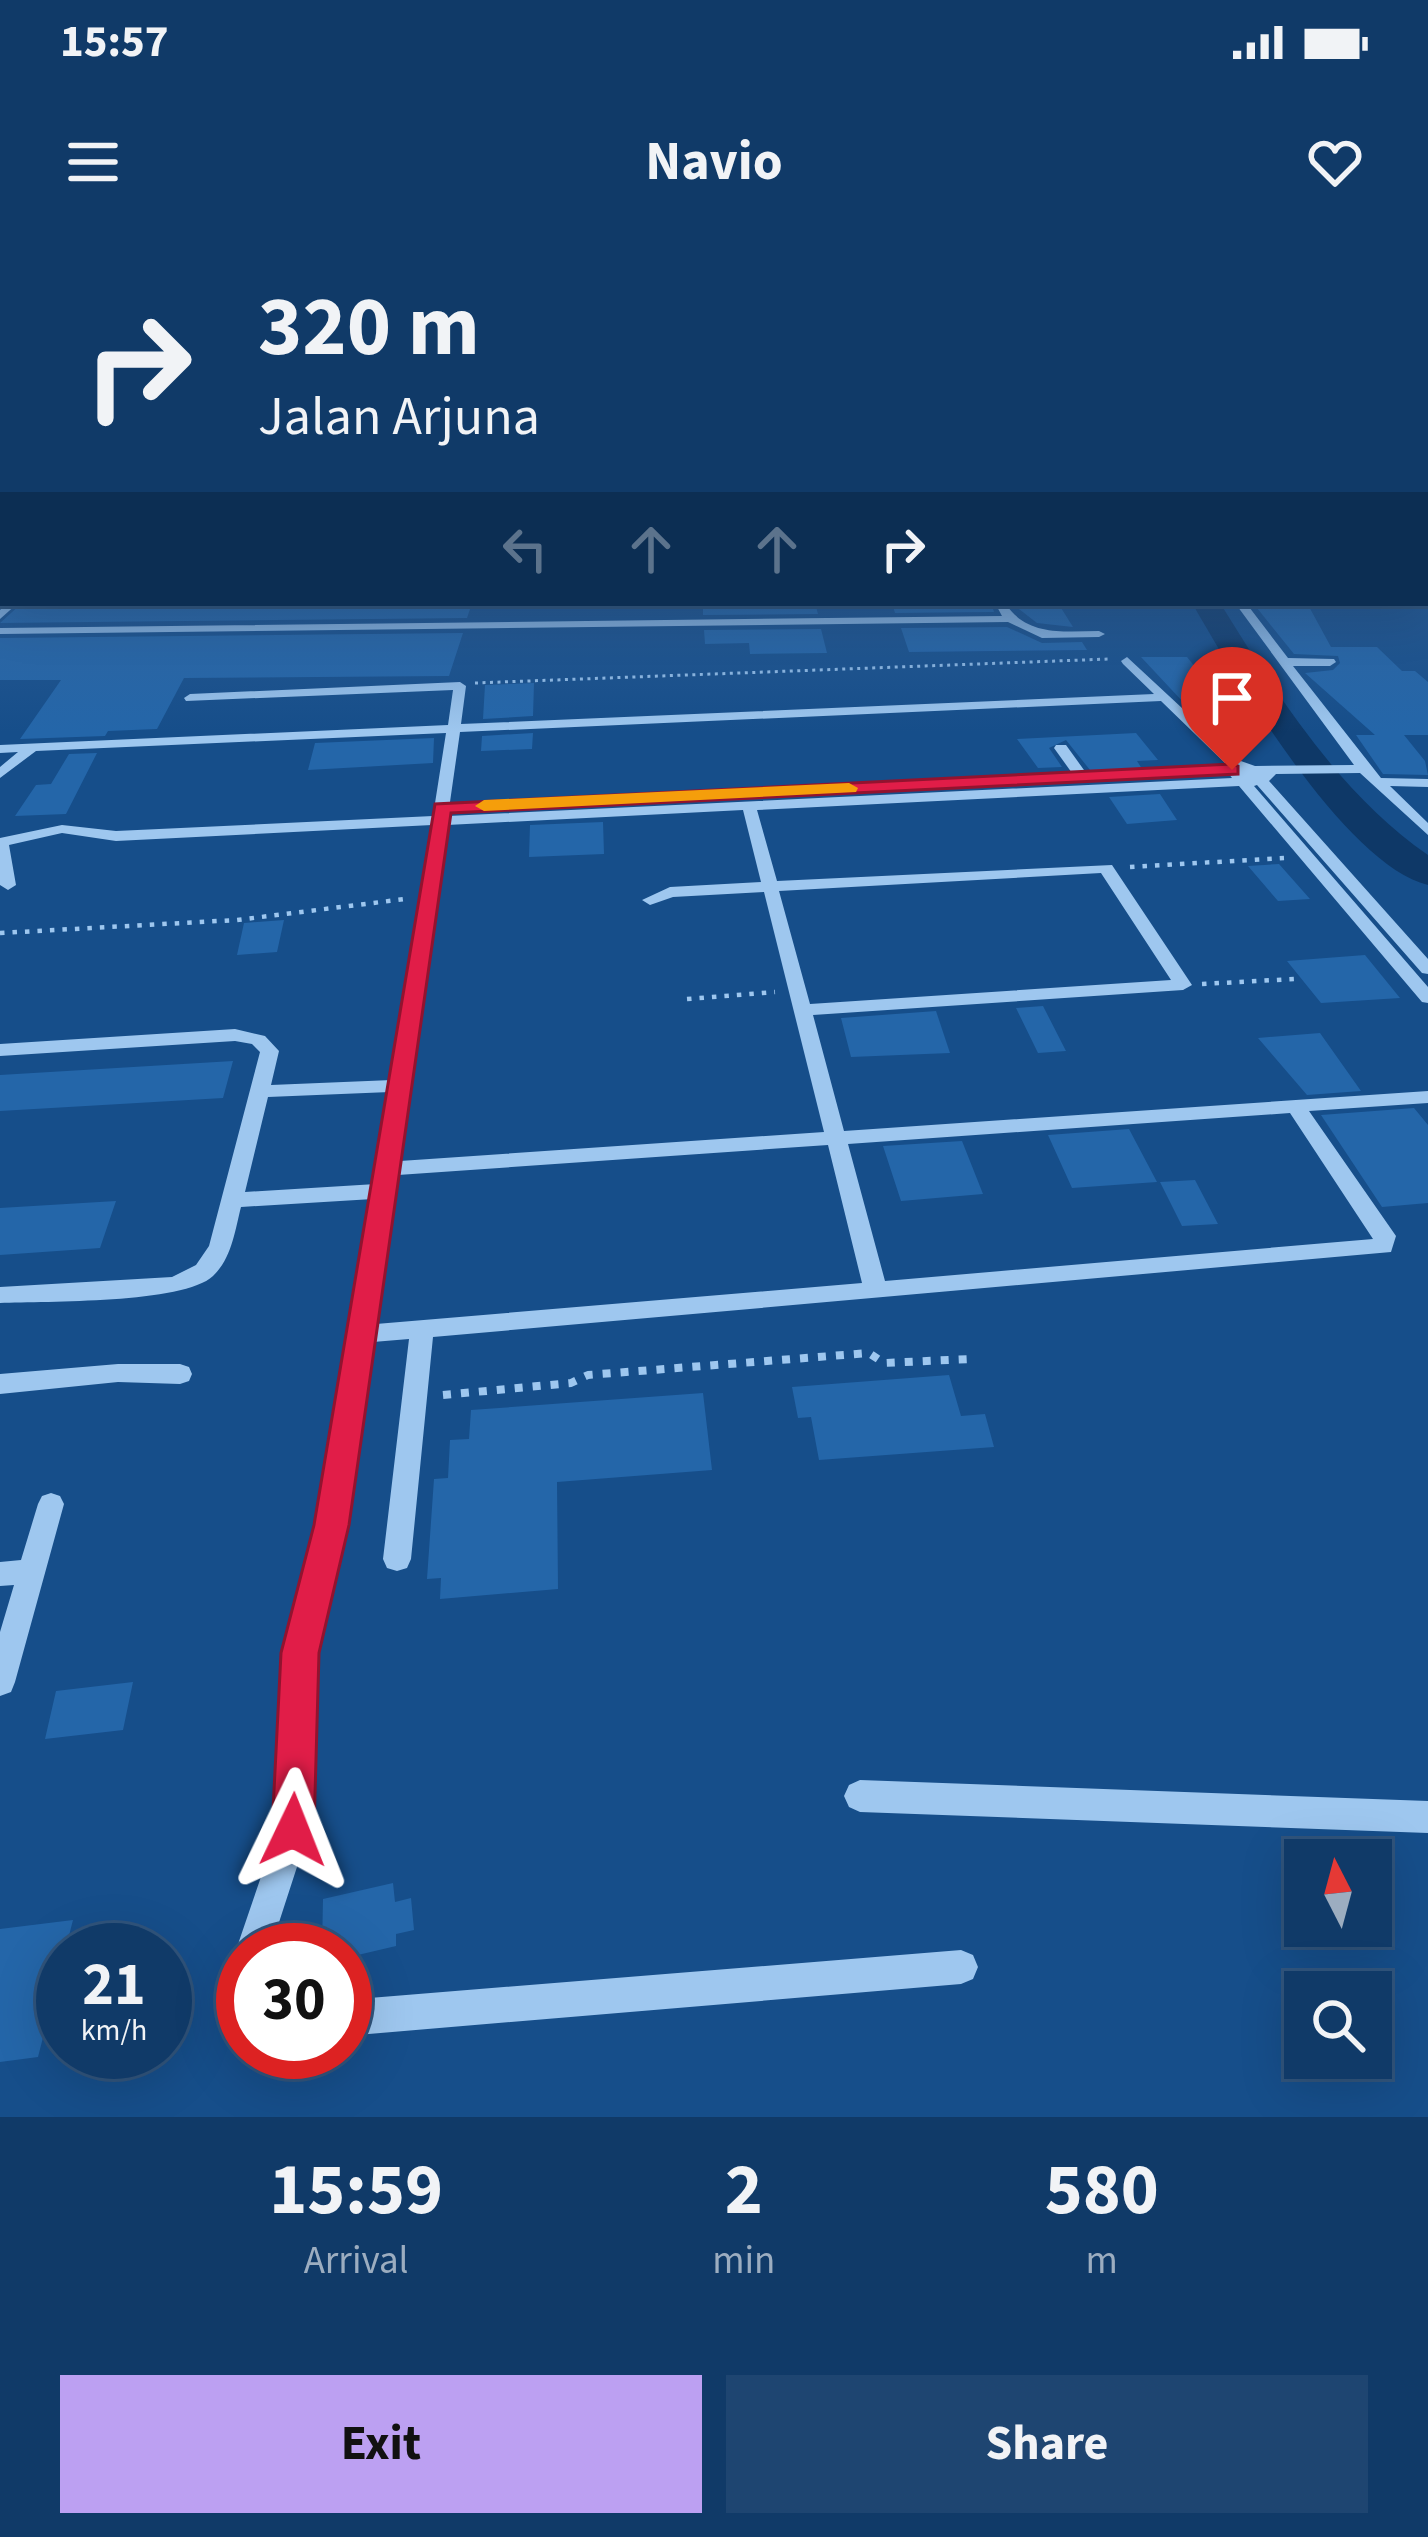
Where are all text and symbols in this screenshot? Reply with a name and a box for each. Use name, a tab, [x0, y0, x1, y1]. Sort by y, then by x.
text: 15:57	[60, 10, 169, 74]
text: Navio	[645, 124, 783, 201]
icon: menu	[60, 129, 126, 195]
icon: heart	[1302, 129, 1368, 195]
text: 320 m	[258, 268, 480, 388]
icon: right	[60, 288, 216, 444]
text: Jalan Arjuna	[258, 379, 540, 456]
icon: left	[492, 516, 558, 582]
icon: ahead	[618, 516, 684, 582]
icon: ahead	[744, 516, 810, 582]
icon: right	[870, 516, 936, 582]
pin	[1181, 647, 1283, 770]
icon: arrive	[1199, 665, 1265, 731]
position arrow	[230, 1767, 356, 1893]
north arrow	[1284, 1839, 1392, 1947]
map controls	[1284, 1839, 1392, 2079]
speed limit sign: 30	[216, 1923, 372, 2079]
text: 21	[82, 1943, 146, 2028]
button: search	[1284, 1971, 1392, 2079]
text: km/h	[81, 2009, 147, 2052]
text: 15:59	[269, 2139, 443, 2242]
text: 2	[725, 2139, 763, 2242]
text: 580	[1045, 2139, 1159, 2242]
text: Arrival	[304, 2233, 409, 2289]
text: min	[712, 2233, 775, 2289]
text: m	[1086, 2233, 1118, 2289]
button: Exit	[60, 2375, 702, 2513]
button: Share	[726, 2375, 1368, 2513]

